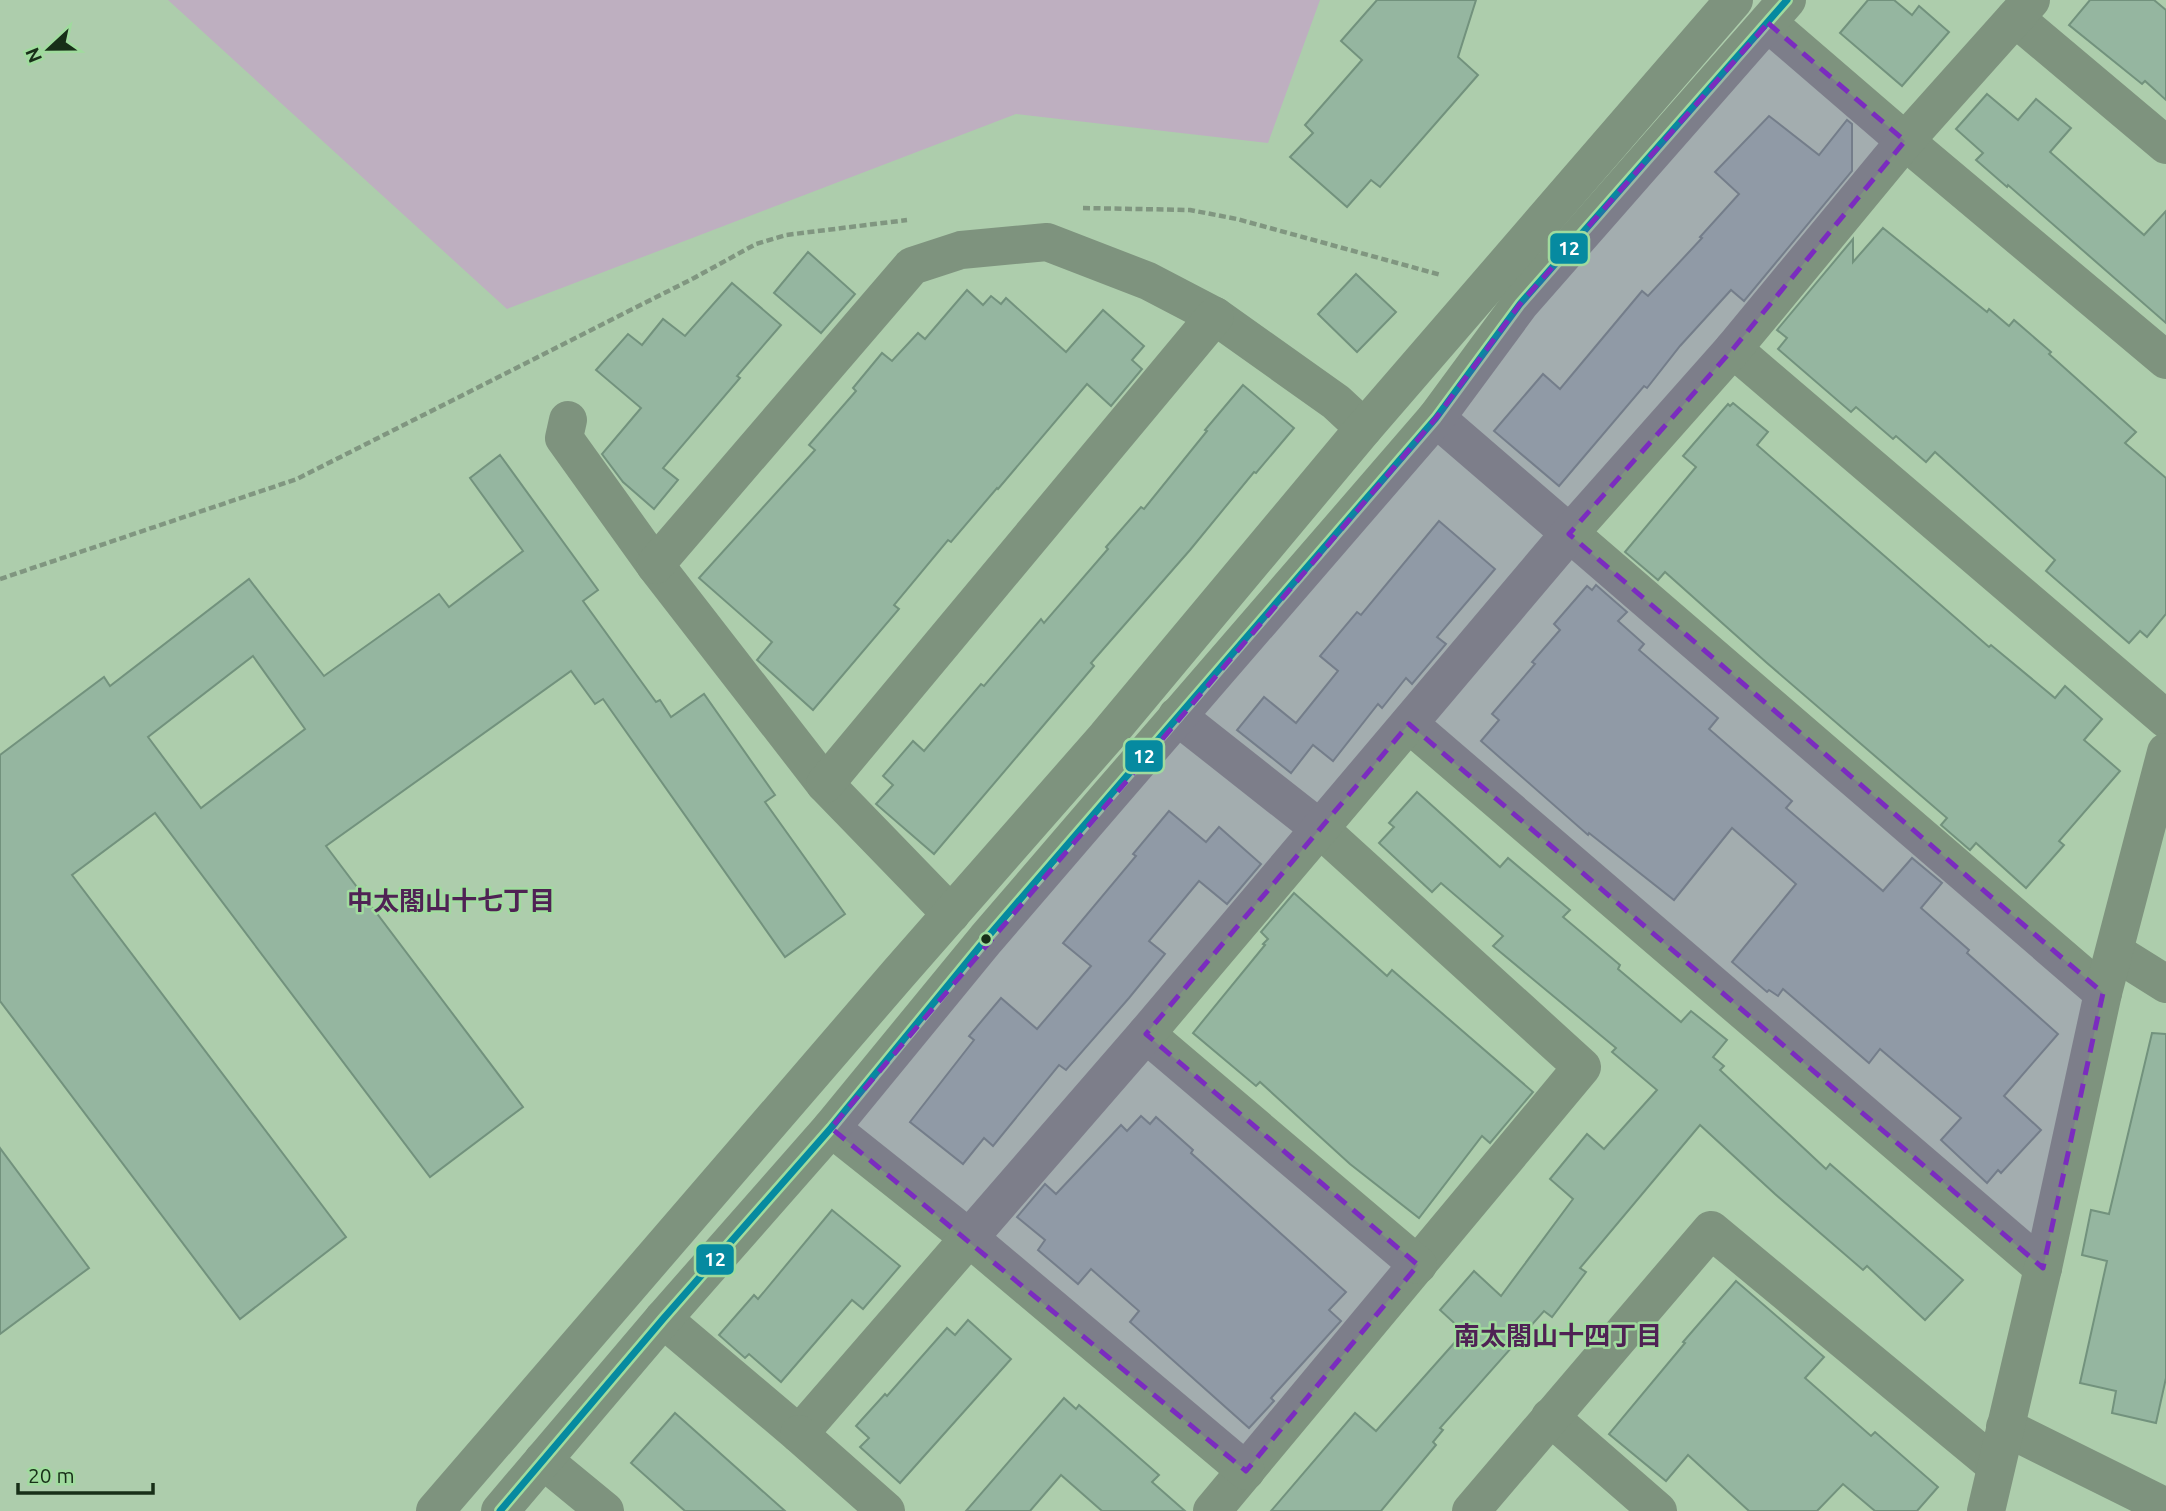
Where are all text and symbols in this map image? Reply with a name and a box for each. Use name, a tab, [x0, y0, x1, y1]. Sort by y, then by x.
north arrow	[14, 14, 84, 84]
text: N	[20, 45, 46, 66]
line badge: 12	[1549, 232, 1589, 265]
text: 12	[1558, 237, 1580, 259]
line badge: 12	[1124, 739, 1164, 773]
text: 12	[1133, 745, 1155, 767]
district label: 中太閤山十七丁目	[347, 886, 555, 915]
unlabelled marker	[979, 932, 993, 946]
line badge: 12	[695, 1243, 735, 1276]
text: 12	[704, 1248, 726, 1270]
district label: 南太閤山十四丁目	[1454, 1321, 1662, 1350]
scale bar	[18, 1452, 152, 1496]
text: 20 m	[28, 1463, 75, 1487]

